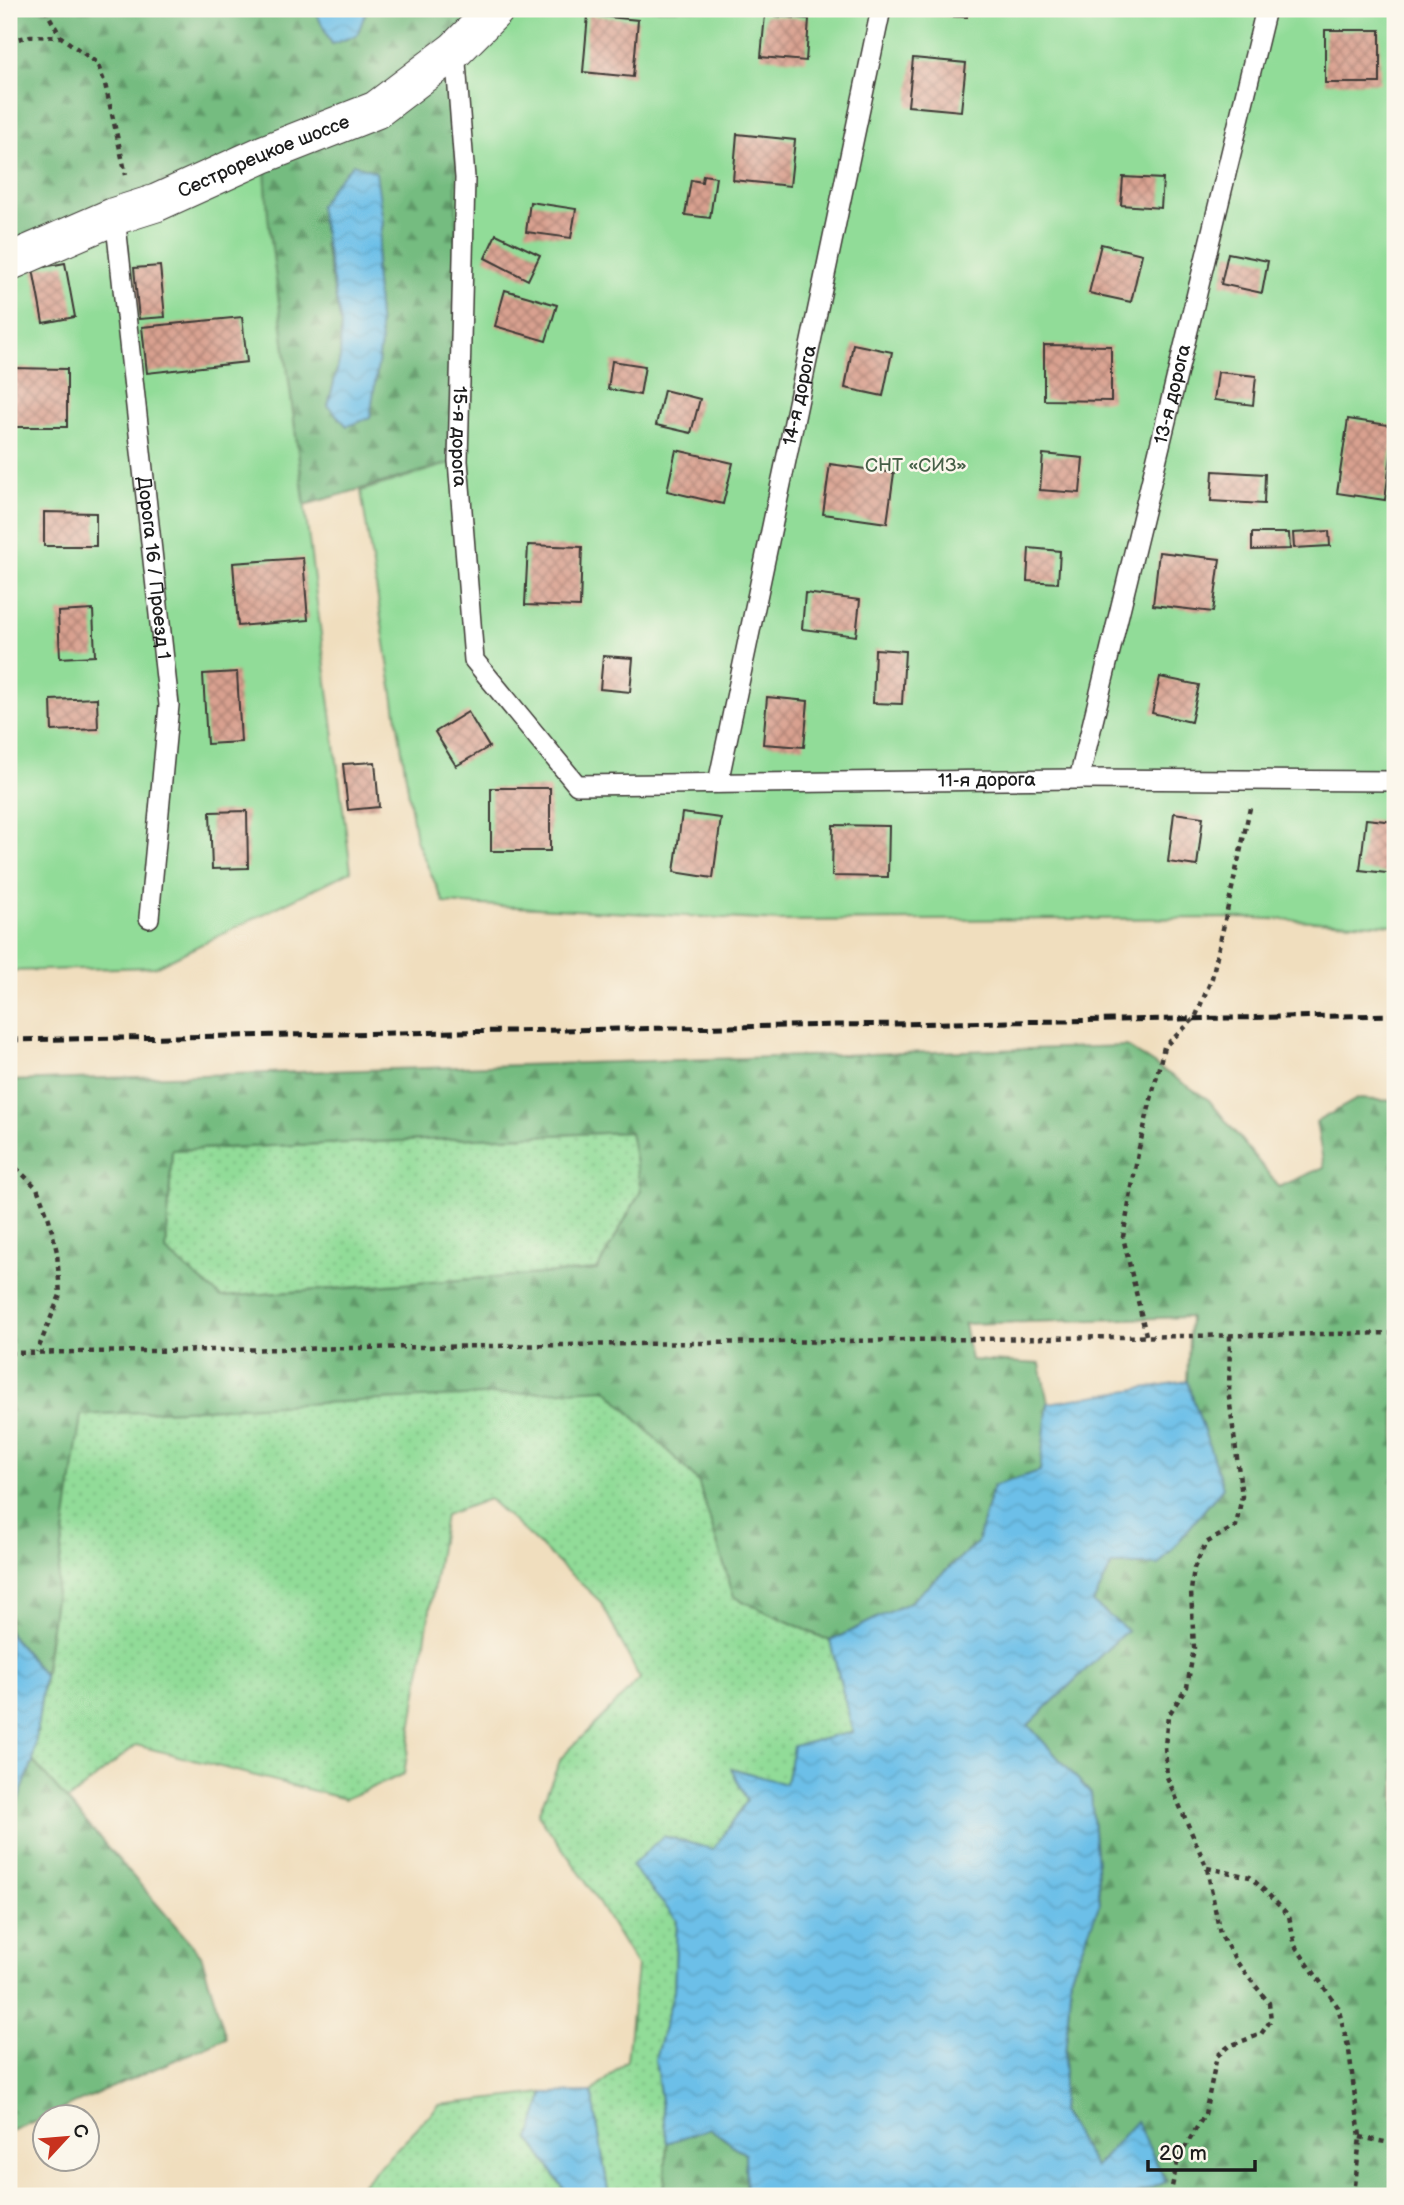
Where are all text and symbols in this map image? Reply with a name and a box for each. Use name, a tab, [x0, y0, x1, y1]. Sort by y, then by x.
street label: Сестрорецкое шоссе	[174, 110, 353, 203]
street label: 13-я дорога	[1149, 342, 1196, 446]
street label: 14-я дорога	[778, 343, 821, 448]
street label: 15-я дорога	[446, 386, 472, 488]
park label: СНТ «СИЗ»	[865, 454, 967, 477]
street label: Дорога 16 / Проезд 1	[132, 475, 175, 661]
street label: 11-я дорога	[938, 768, 1036, 792]
north arrow	[32, 2104, 102, 2174]
text: С	[67, 2120, 93, 2142]
scale bar	[1148, 2128, 1255, 2172]
text: 20 m	[1159, 2141, 1207, 2166]

